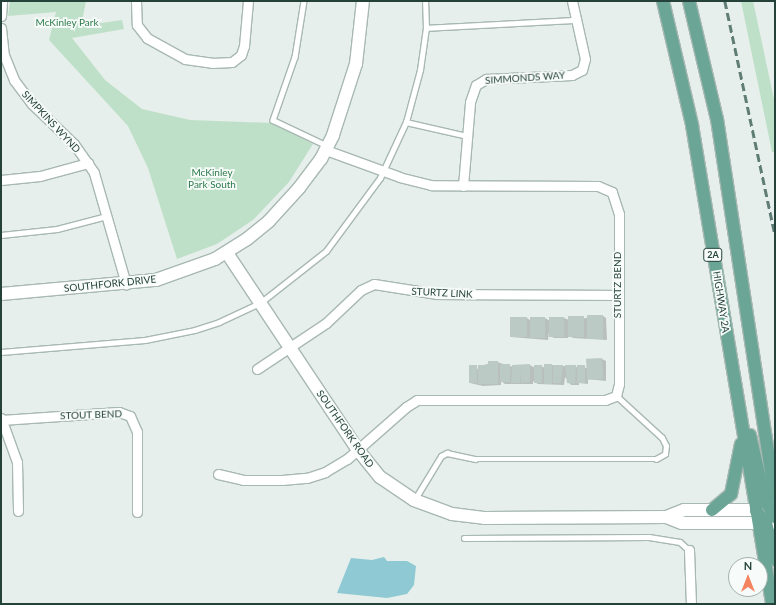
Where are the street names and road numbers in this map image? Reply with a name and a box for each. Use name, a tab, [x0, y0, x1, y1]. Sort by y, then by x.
street label: SIMMONDS WAY	[485, 69, 565, 87]
street label: SIMPKINS WYND	[19, 89, 83, 155]
road number: 2A	[703, 248, 723, 262]
street label: STURTZ BEND	[612, 252, 624, 318]
street label: HIGHWAY 2A	[710, 270, 732, 334]
street label: SOUTHFORK DRIVE	[63, 273, 157, 295]
street label: STURTZ LINK	[411, 285, 473, 301]
street label: SOUTHFORK ROAD	[314, 388, 376, 470]
street label: STOUT BEND	[60, 408, 122, 422]

